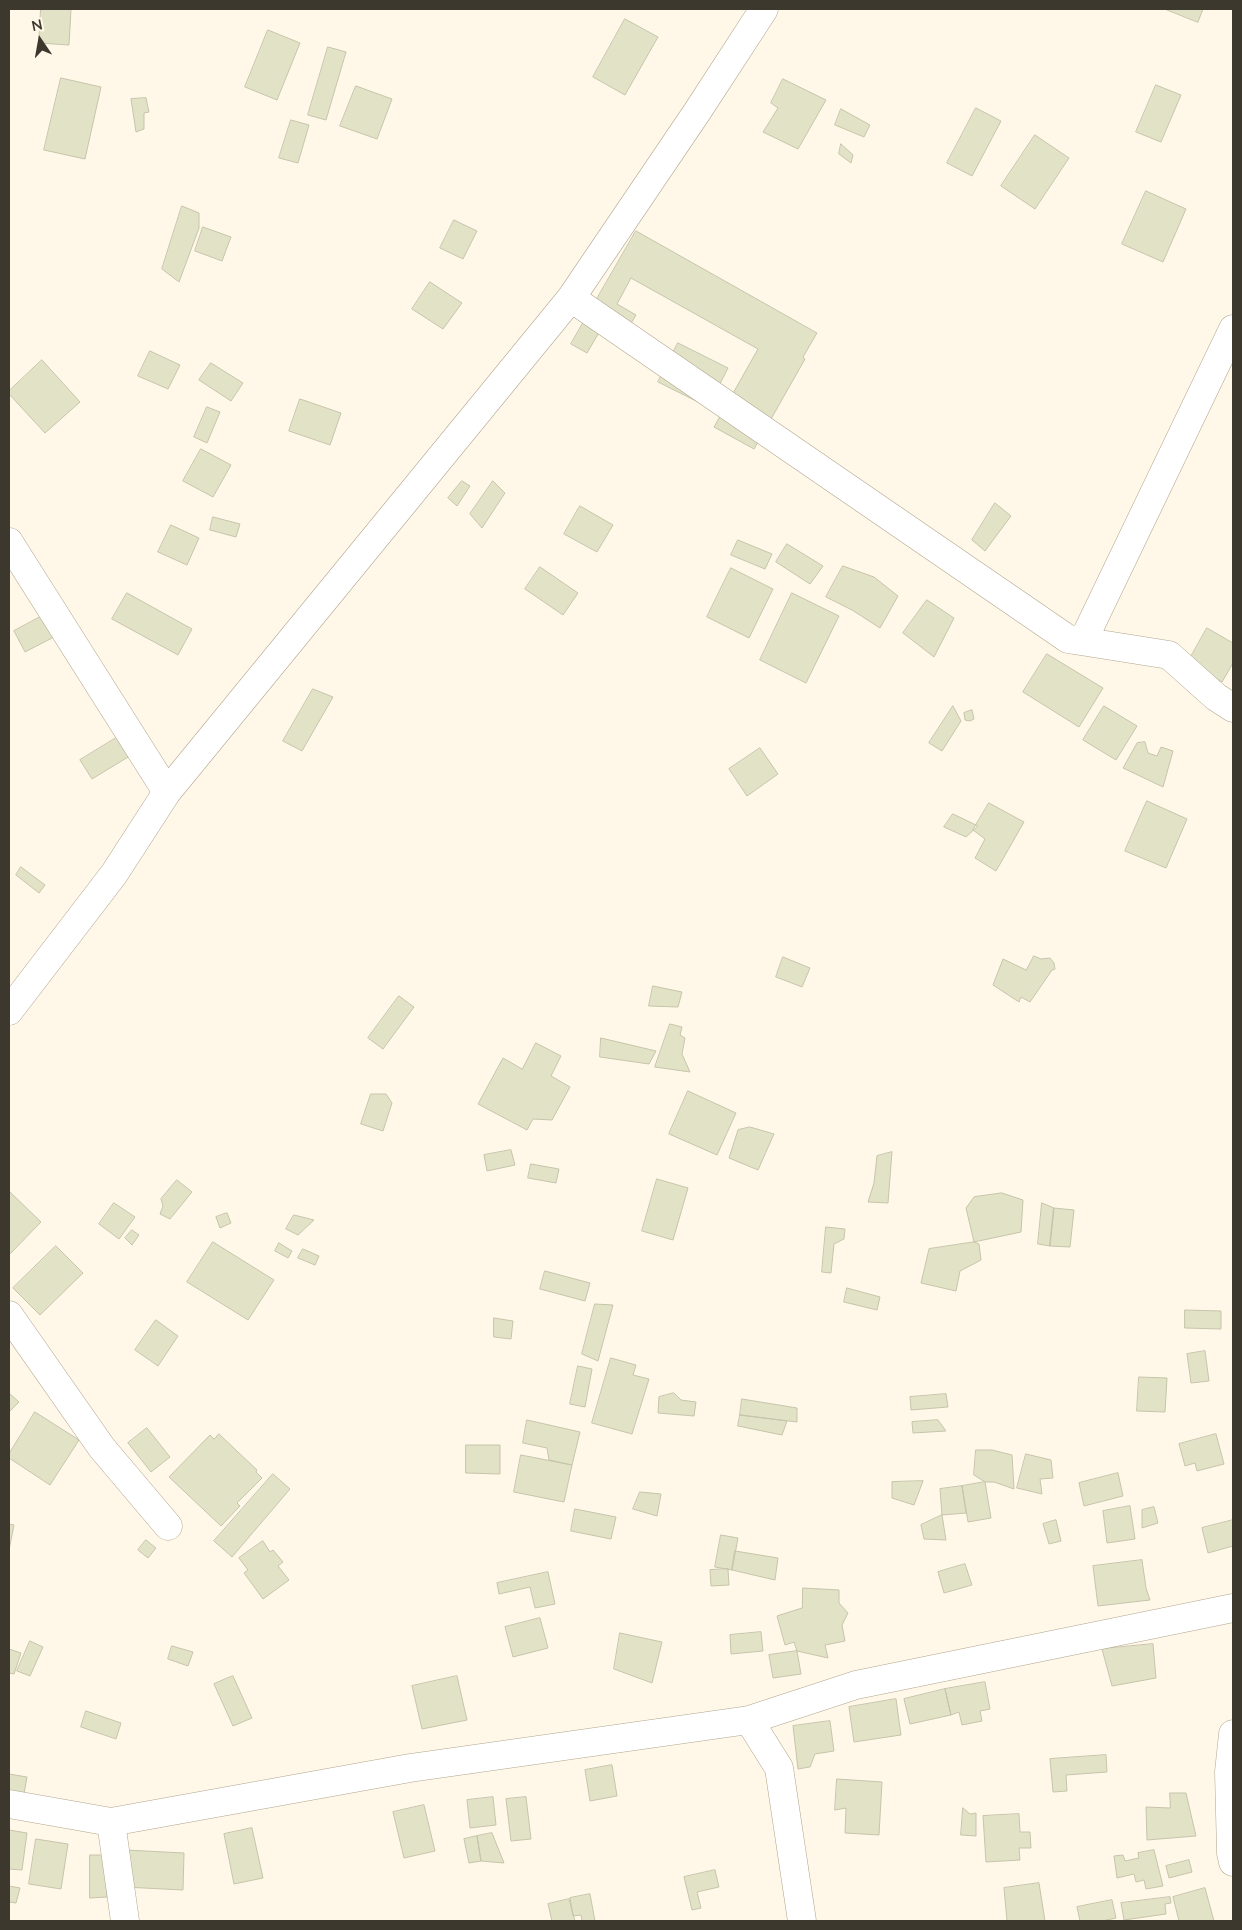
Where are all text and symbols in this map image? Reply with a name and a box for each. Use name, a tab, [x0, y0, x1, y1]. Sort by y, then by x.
north arrow	[15, 15, 65, 65]
text: N	[30, 15, 44, 34]

